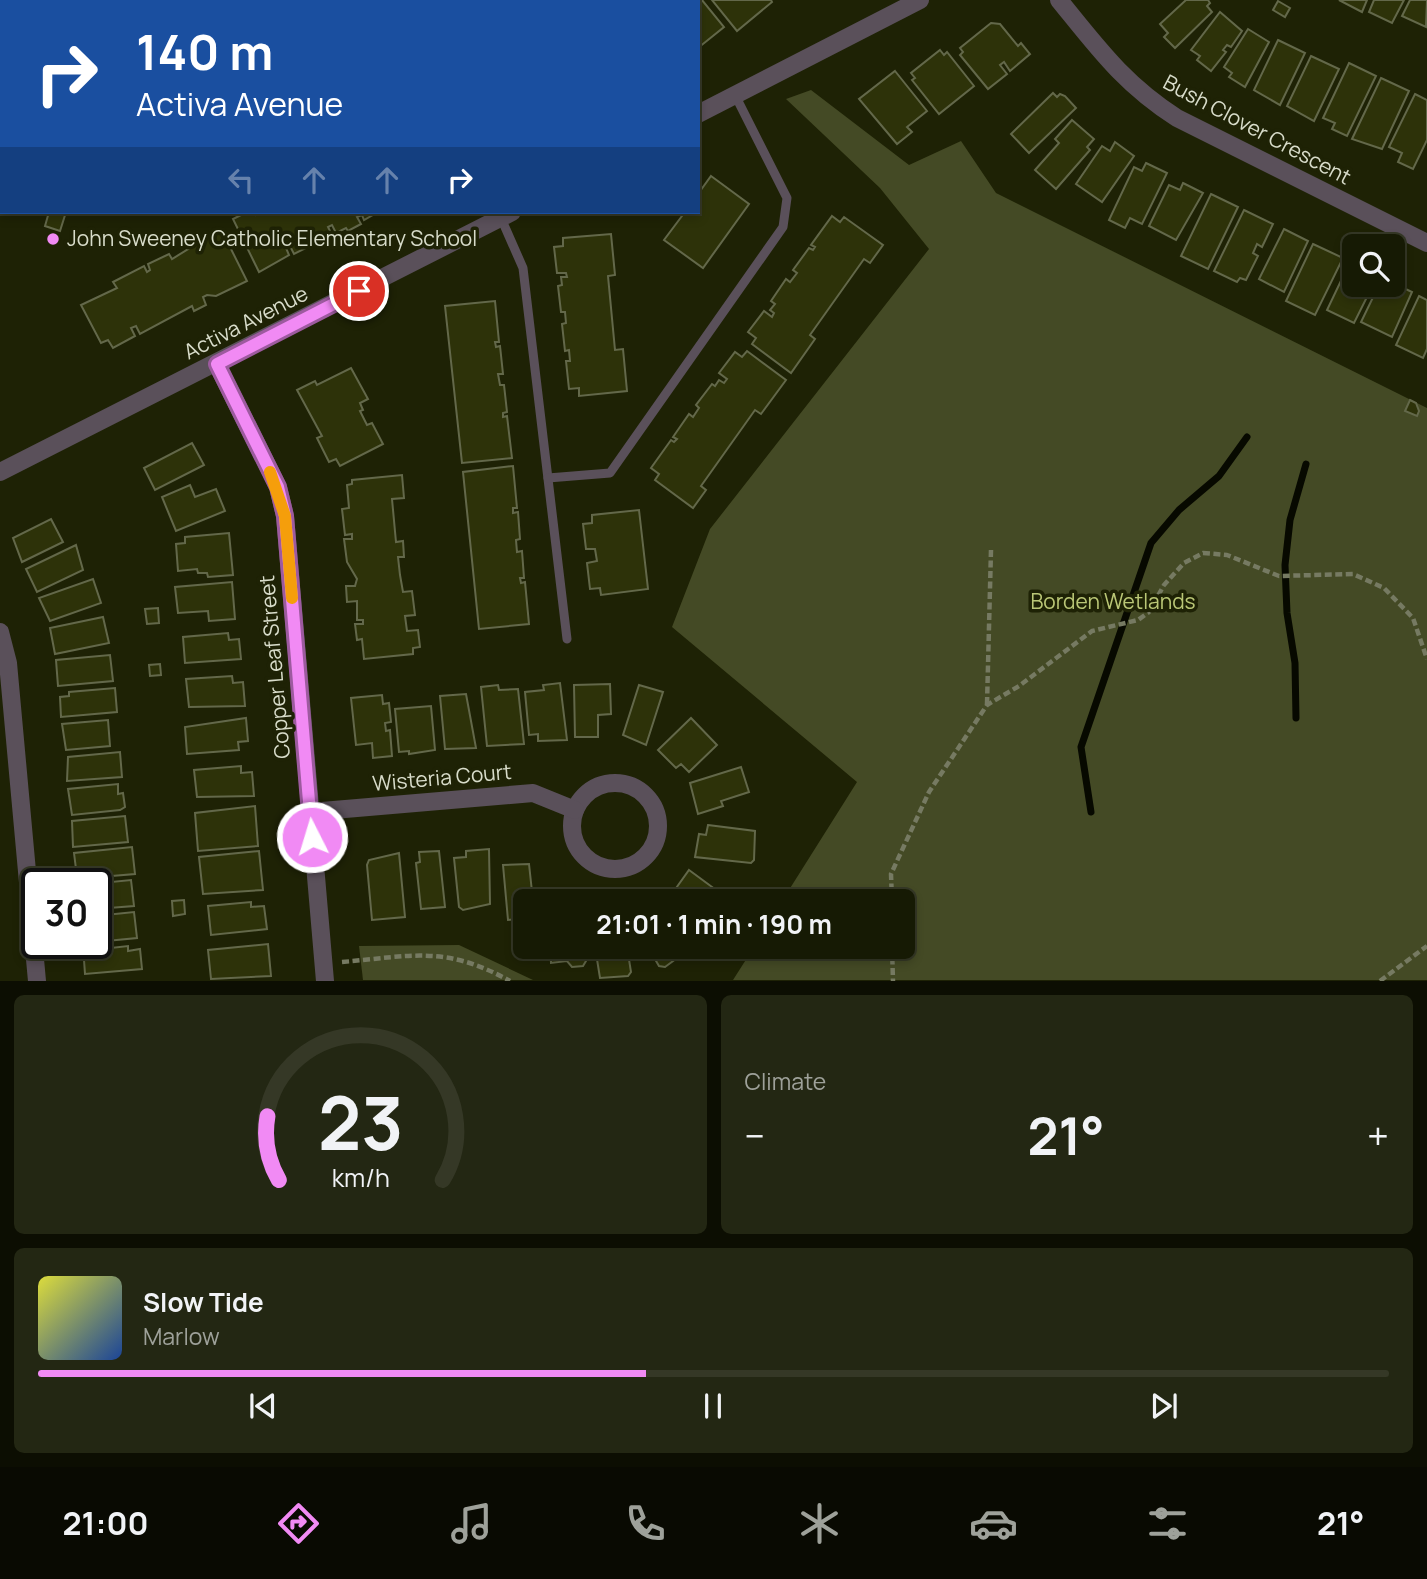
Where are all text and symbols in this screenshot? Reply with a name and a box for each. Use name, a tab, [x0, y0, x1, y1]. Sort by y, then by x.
text: 140 m	[136, 18, 273, 85]
icon: right	[21, 28, 112, 119]
street label: Bush Clover Crescent	[1159, 68, 1356, 191]
text: Activa Avenue	[136, 82, 343, 126]
icon: left	[222, 161, 260, 199]
icon: ahead	[295, 161, 333, 199]
icon: ahead	[368, 161, 406, 199]
icon: right	[441, 161, 479, 199]
place label: John Sweeney Catholic Elementary School	[67, 224, 477, 252]
marker: John Sweeney Catholic Elementary School	[45, 231, 61, 247]
map controls	[1342, 234, 1405, 297]
button: search	[1342, 234, 1405, 297]
pin	[329, 261, 389, 321]
icon: arrive	[340, 272, 378, 310]
street label: Activa Avenue	[179, 279, 313, 365]
street label: Copper Leaf Street	[252, 574, 296, 760]
park label: Borden Wetlands	[1030, 587, 1196, 615]
street label: Wisteria Court	[371, 757, 513, 797]
position arrow	[275, 800, 349, 874]
speed limit sign: 30	[21, 868, 112, 959]
text: 21:01 · 1 min · 190 m	[596, 906, 832, 942]
text: Climate	[745, 1065, 826, 1097]
text: 23	[317, 1073, 403, 1173]
text: 21°	[1027, 1100, 1105, 1171]
text: −	[745, 1109, 765, 1161]
text: +	[1367, 1109, 1389, 1161]
text: km/h	[331, 1160, 389, 1195]
text: Slow Tide	[143, 1284, 264, 1320]
text: Marlow	[143, 1320, 220, 1352]
icon: previous	[244, 1387, 282, 1425]
icon: pause	[694, 1387, 732, 1425]
icon: next	[1145, 1387, 1183, 1425]
icon: directions	[274, 1499, 323, 1548]
icon: music	[447, 1499, 496, 1548]
icon: phone	[621, 1499, 670, 1548]
icon: climate	[795, 1499, 844, 1548]
icon: car	[969, 1499, 1018, 1548]
icon: filters	[1143, 1499, 1192, 1548]
text: 21:00	[62, 1501, 149, 1545]
text: 21°	[1317, 1501, 1364, 1545]

